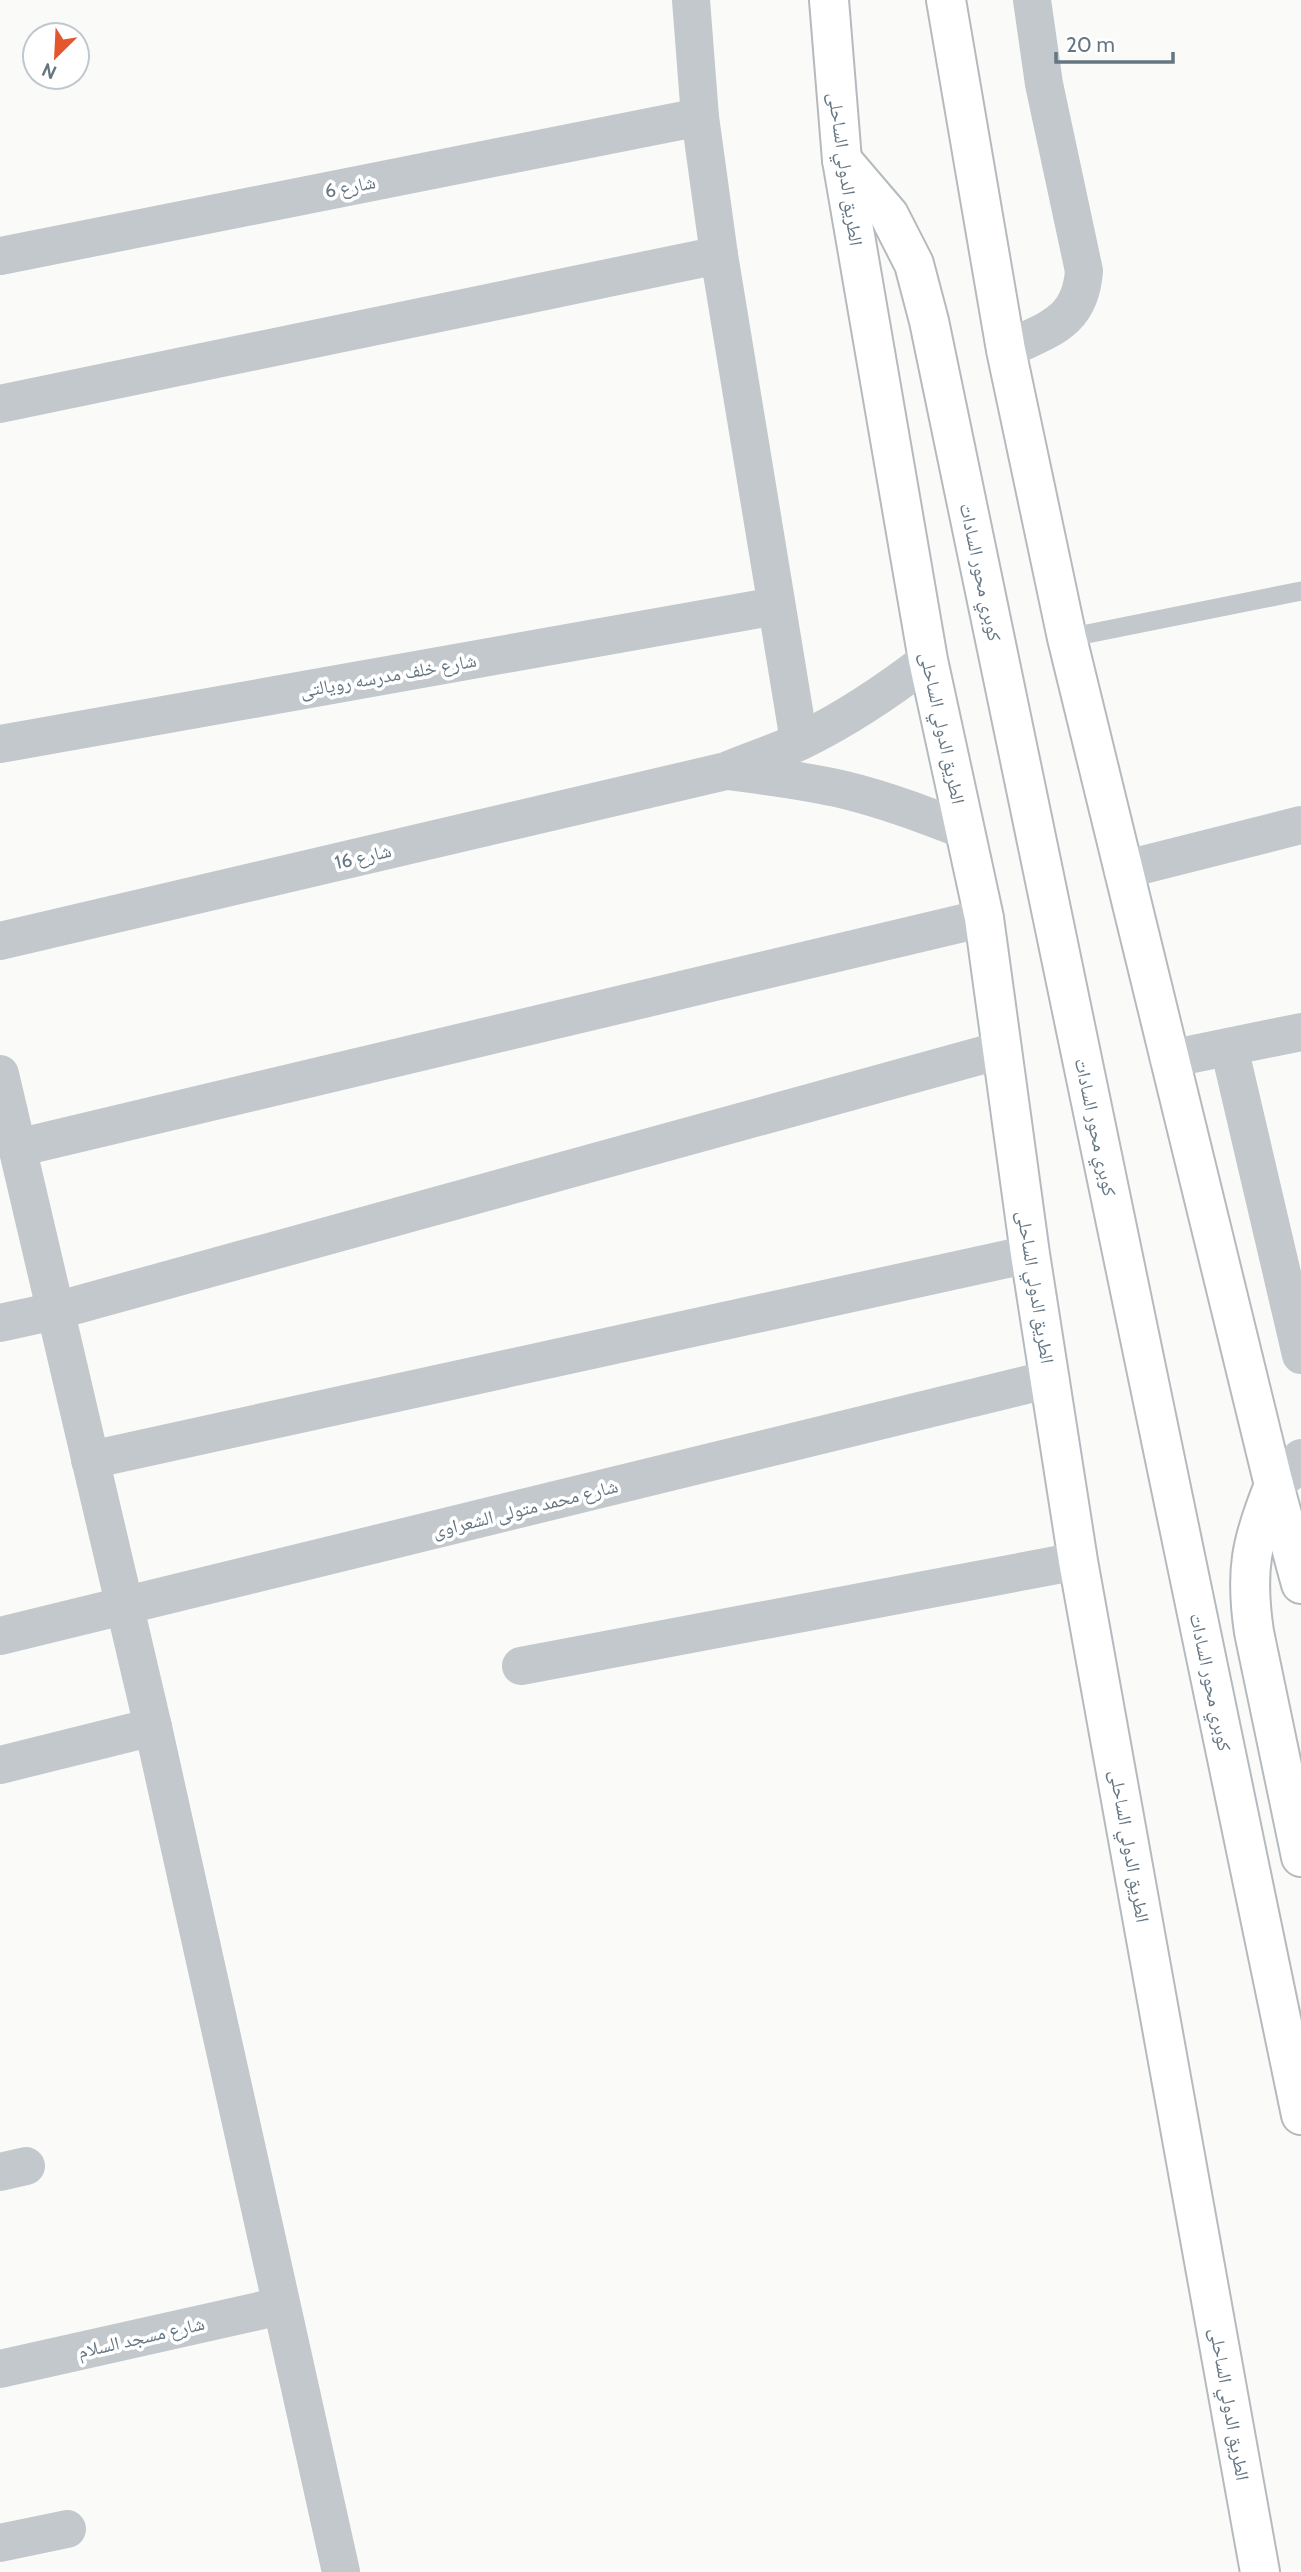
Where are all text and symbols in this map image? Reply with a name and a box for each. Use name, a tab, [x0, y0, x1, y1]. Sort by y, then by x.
north arrow	[21, 21, 91, 91]
scale bar	[1056, 21, 1173, 65]
text: 20 m	[1066, 32, 1115, 57]
text: N	[38, 58, 60, 84]
street label: الطريق الدولي الساحلى	[820, 91, 868, 248]
street label: شارع 6	[323, 170, 377, 203]
street label: كوبري محور السادات	[951, 501, 1006, 644]
street label: شارع خلف مدرسه رويالتى	[298, 649, 478, 702]
street label: الطريق الدولي الساحلى	[911, 650, 970, 807]
street label: شارع 16	[333, 839, 394, 874]
street label: كوبري محور السادات	[1066, 1056, 1121, 1199]
street label: الطريق الدولي الساحلى	[1008, 1209, 1059, 1366]
street label: شارع محمد متولى الشعراوى	[430, 1474, 620, 1543]
street label: كوبري محور السادات	[1181, 1611, 1236, 1754]
street label: الطريق الدولي الساحلى	[1101, 1768, 1154, 1925]
street label: شارع مسجد السلام	[75, 2312, 207, 2365]
street label: الطريق الدولي الساحلى	[1201, 2326, 1254, 2483]

